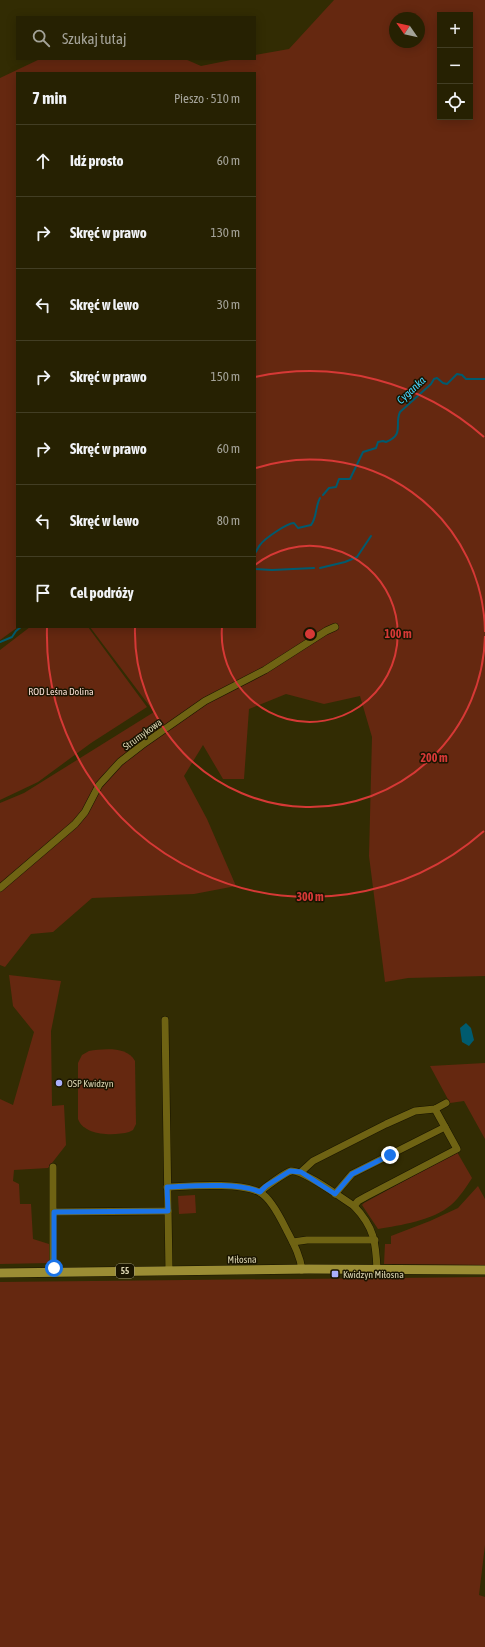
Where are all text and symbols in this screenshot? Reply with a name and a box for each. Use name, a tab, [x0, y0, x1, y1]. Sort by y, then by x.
north arrow	[389, 12, 425, 48]
map controls	[437, 12, 473, 120]
button: +	[437, 12, 473, 48]
search box	[16, 16, 256, 60]
icon: search	[30, 27, 52, 49]
text: Szukaj tutaj	[62, 30, 126, 47]
button: −	[437, 48, 473, 84]
button: locate	[437, 84, 473, 120]
text: 7 min	[32, 88, 67, 108]
text: Pieszo · 510 m	[174, 91, 240, 106]
icon: ahead	[32, 150, 54, 172]
text: Idź prosto	[70, 152, 124, 169]
text: 60 m	[217, 153, 240, 168]
icon: right	[32, 222, 54, 244]
text: Skręć w prawo	[70, 224, 147, 241]
text: 130 m	[211, 225, 240, 240]
icon: left	[32, 294, 54, 316]
text: Skręć w lewo	[70, 296, 139, 313]
text: 30 m	[217, 297, 240, 312]
icon: right	[32, 366, 54, 388]
text: Skręć w prawo	[70, 368, 147, 385]
text: 150 m	[211, 369, 240, 384]
water label: Cyganka	[394, 374, 428, 406]
icon: right	[32, 438, 54, 460]
text: Skręć w prawo	[70, 440, 147, 457]
text: 60 m	[217, 441, 240, 456]
icon: left	[32, 510, 54, 532]
text: Skręć w lewo	[70, 512, 139, 529]
text: 80 m	[217, 513, 240, 528]
icon: arrive	[32, 582, 54, 604]
text: Cel podróży	[70, 584, 134, 601]
centre of rings	[303, 627, 317, 641]
text: 100 m	[384, 627, 412, 641]
park label: ROD Leśna Dolina	[28, 686, 94, 697]
street label: Strumykowa	[121, 716, 164, 752]
text: 200 m	[420, 751, 448, 765]
text: 300 m	[296, 890, 324, 904]
marker: OSP Kwidzyn	[54, 1078, 64, 1088]
place label: OSP Kwidzyn	[67, 1078, 114, 1089]
route end	[381, 1146, 399, 1164]
street label: Miłosna	[227, 1254, 257, 1265]
route start	[45, 1259, 63, 1277]
road number: 55	[116, 1264, 134, 1278]
marker: Kwidzyn Miłosna	[330, 1269, 340, 1279]
place label: Kwidzyn Miłosna	[343, 1269, 404, 1280]

